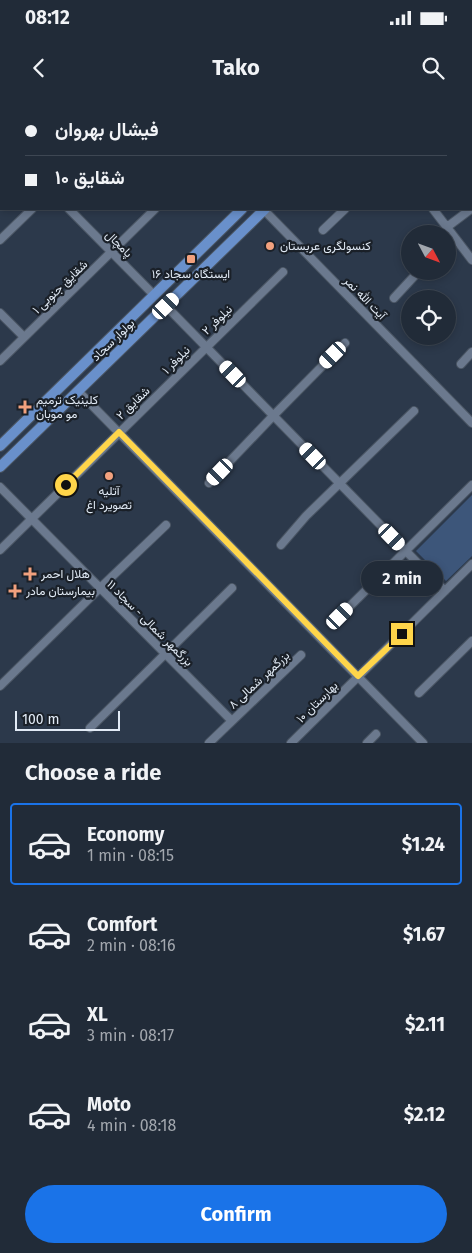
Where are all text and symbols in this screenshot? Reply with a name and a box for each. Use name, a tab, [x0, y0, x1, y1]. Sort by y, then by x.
text: 08:12	[25, 6, 70, 29]
icon: back	[25, 54, 53, 82]
text: Tako	[212, 54, 260, 81]
icon: search	[419, 54, 447, 82]
text: فیشال بهروان	[55, 118, 159, 141]
text: شقایق ۱۰	[55, 166, 125, 189]
north arrow	[401, 225, 456, 280]
map controls	[401, 225, 456, 345]
street label: پامچال	[102, 228, 136, 261]
place label: کنسولگری عربستان	[280, 239, 371, 254]
marker: کنسولگری عربستان	[264, 240, 276, 252]
marker: ایستگاه سجاد ۱۶	[185, 253, 197, 265]
street label: شقایق جنوبی ۱	[30, 257, 91, 318]
place label: ایستگاه سجاد ۱۶	[152, 267, 230, 281]
street label: آیت الله نمر	[340, 273, 390, 324]
car	[149, 290, 182, 322]
button: locate	[401, 290, 456, 345]
street label: نیلوفر ۲	[199, 302, 236, 338]
street label: بولوار سجاد	[89, 316, 138, 365]
car	[317, 339, 348, 371]
street label: نیلوفر ۱	[159, 343, 194, 378]
car	[217, 358, 248, 390]
street label: شقایق ۲	[113, 384, 153, 423]
place label: کلینیک ترمیم مو موبان	[36, 393, 98, 422]
marker: کلینیک ترمیم مو موبان	[18, 400, 32, 414]
car	[297, 440, 328, 472]
car	[204, 456, 235, 488]
marker: آتلیه تصویرد اغ	[103, 470, 115, 482]
route start	[55, 474, 77, 496]
place label: آتلیه تصویرد اغ	[86, 484, 132, 514]
car	[376, 521, 407, 553]
callout: 2 min	[361, 562, 443, 596]
marker: هلال احمر	[23, 567, 37, 581]
place label: هلال احمر	[40, 567, 90, 582]
text: 2 min	[382, 569, 422, 588]
street label: بزرگمهر شمالی - سجاد ۱۱	[103, 577, 196, 670]
marker: بیمارستان مادر	[8, 584, 22, 598]
place label: بیمارستان مادر	[25, 584, 95, 599]
car	[324, 600, 355, 632]
route end	[391, 623, 413, 645]
street label: بزرگمهر شمالی ۸	[226, 648, 293, 712]
street label: بهارستان ۱۰	[293, 678, 341, 726]
scale bar	[15, 708, 120, 731]
text: 100 m	[22, 711, 59, 728]
text: Choose a ride	[25, 759, 161, 786]
icon: car	[27, 822, 72, 867]
text: Economy	[87, 823, 164, 846]
text: $1.24	[402, 833, 445, 856]
text: 1 min · 08:15	[87, 846, 174, 865]
icon: car	[27, 912, 72, 957]
text: Comfort	[87, 913, 157, 936]
text: $1.67	[403, 923, 445, 946]
text: 2 min · 08:16	[87, 936, 175, 955]
icon: car	[27, 1002, 72, 1047]
text: XL	[87, 1003, 108, 1026]
text: $2.11	[405, 1013, 445, 1036]
text: 3 min · 08:17	[87, 1026, 174, 1045]
icon: car	[27, 1092, 72, 1137]
text: Moto	[87, 1093, 131, 1116]
text: $2.12	[404, 1103, 445, 1126]
text: 4 min · 08:18	[87, 1116, 176, 1135]
button: Confirm	[25, 1185, 447, 1243]

